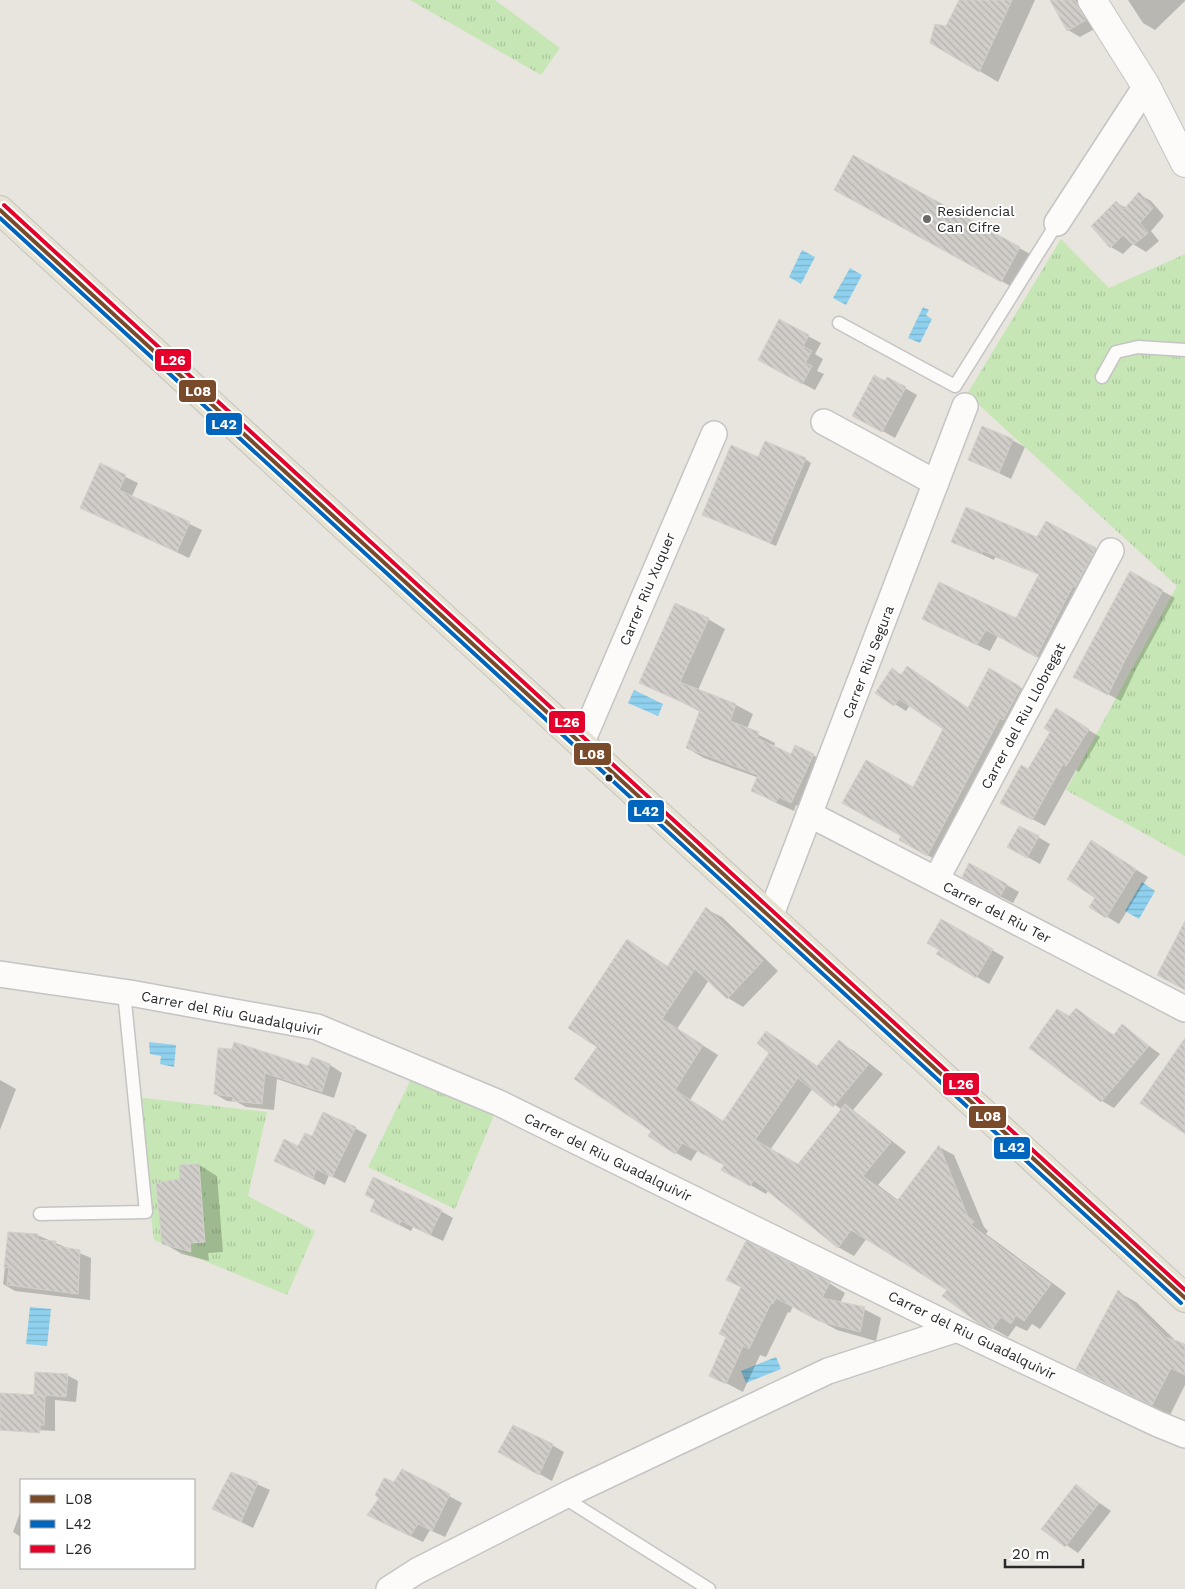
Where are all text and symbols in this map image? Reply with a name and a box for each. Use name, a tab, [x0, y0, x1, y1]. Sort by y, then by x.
place label: Residencial Can Cifre	[937, 203, 1015, 235]
marker: Residencial Can Cifre	[921, 213, 933, 225]
line badge: L26	[154, 348, 192, 372]
text: L26	[160, 352, 186, 368]
line badge: L08	[178, 379, 217, 403]
text: L08	[185, 383, 211, 399]
line badge: L42	[205, 412, 243, 436]
text: L42	[211, 416, 237, 432]
street label: Carrer Riu Xuquer	[616, 530, 678, 648]
street label: Carrer Riu Segura	[839, 603, 897, 721]
street label: Carrer del Riu Llobregat	[978, 640, 1068, 792]
line badge: L26	[548, 710, 586, 734]
text: L26	[554, 714, 580, 730]
line badge: L08	[573, 742, 612, 766]
text: L08	[579, 746, 605, 762]
unlabelled marker	[604, 773, 614, 783]
line badge: L42	[627, 799, 665, 823]
text: L42	[633, 803, 659, 819]
street label: Carrer del Riu Ter	[940, 878, 1054, 946]
street label: Carrer del Riu Guadalquivir	[140, 988, 324, 1038]
line badge: L26	[942, 1072, 980, 1096]
text: L26	[948, 1076, 974, 1092]
line badge: L08	[968, 1105, 1007, 1129]
text: L08	[975, 1108, 1001, 1124]
street label: Carrer del Riu Guadalquivir	[522, 1109, 695, 1205]
line badge: L42	[993, 1136, 1031, 1160]
text: L42	[999, 1139, 1025, 1155]
street label: Carrer del Riu Guadalquivir	[886, 1287, 1059, 1383]
legend	[20, 1479, 195, 1569]
text: L08	[65, 1490, 93, 1508]
text: L42	[65, 1515, 92, 1533]
scale bar	[1005, 1536, 1082, 1568]
text: L26	[65, 1540, 92, 1558]
text: 20 m	[1012, 1545, 1050, 1563]

